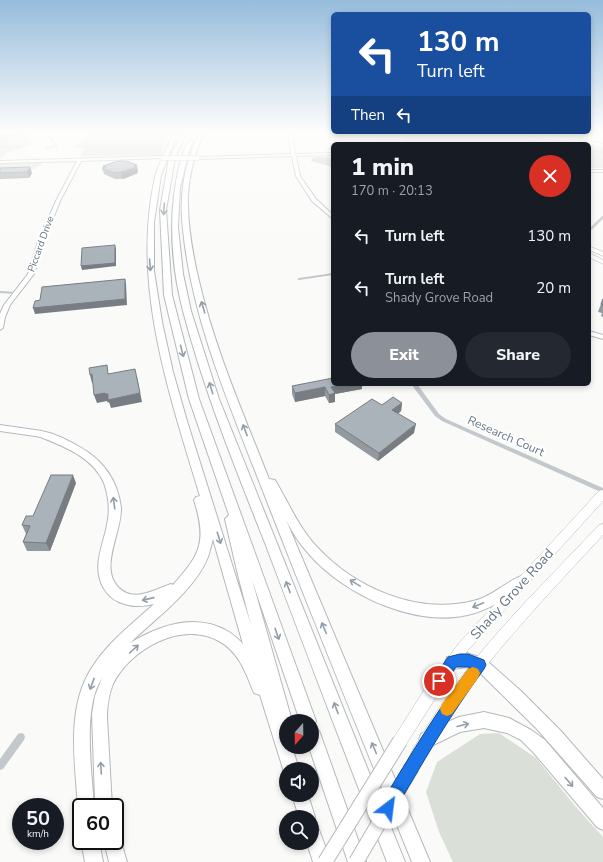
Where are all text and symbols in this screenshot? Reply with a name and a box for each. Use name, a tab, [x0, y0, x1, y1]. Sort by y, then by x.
text: 130 m	[417, 23, 500, 61]
icon: left	[351, 28, 403, 80]
text: Turn left	[417, 59, 485, 83]
icon: left	[393, 104, 415, 126]
text: Then	[351, 105, 385, 125]
text: 1 min	[351, 151, 414, 183]
button: close	[529, 155, 571, 197]
text: 170 m · 20:13	[351, 182, 433, 200]
one-way arrow	[160, 202, 167, 215]
street label: Piccard Drive	[24, 214, 58, 274]
icon: left	[351, 225, 373, 247]
text: Turn left	[385, 226, 444, 246]
text: 130 m	[527, 226, 571, 246]
one-way arrow	[146, 258, 154, 271]
text: Turn left	[385, 269, 444, 289]
icon: left	[351, 277, 373, 299]
text: 20 m	[536, 278, 571, 298]
text: Shady Grove Road	[385, 289, 493, 307]
one-way arrow	[198, 301, 206, 313]
button: Exit	[351, 332, 457, 378]
button: Share	[465, 332, 571, 378]
one-way arrow	[179, 344, 186, 357]
one-way arrow	[207, 382, 214, 395]
street label: Research Court	[465, 412, 548, 460]
one-way arrow	[241, 424, 249, 436]
one-way arrow	[110, 497, 118, 510]
one-way arrow	[216, 531, 223, 544]
street label: Shady Grove Road	[466, 544, 558, 644]
one-way arrow	[349, 579, 361, 587]
one-way arrow	[284, 582, 292, 594]
one-way arrow	[142, 596, 155, 604]
one-way arrow	[473, 602, 485, 610]
one-way arrow	[320, 623, 328, 635]
one-way arrow	[274, 627, 281, 640]
one-way arrow	[129, 644, 139, 654]
pin	[422, 664, 456, 698]
icon: arrive	[428, 670, 450, 692]
one-way arrow	[87, 677, 95, 689]
one-way arrow	[331, 703, 339, 715]
north arrow	[279, 714, 319, 754]
map controls	[279, 714, 319, 850]
one-way arrow	[456, 720, 469, 728]
one-way arrow	[370, 743, 377, 755]
one-way arrow	[98, 762, 105, 775]
button: sound	[279, 762, 319, 802]
one-way arrow	[564, 776, 573, 786]
position arrow	[367, 787, 409, 829]
speed limit sign: 60	[72, 798, 124, 850]
text: 50	[26, 805, 50, 832]
button: search	[279, 810, 319, 850]
text: km/h	[27, 827, 49, 841]

